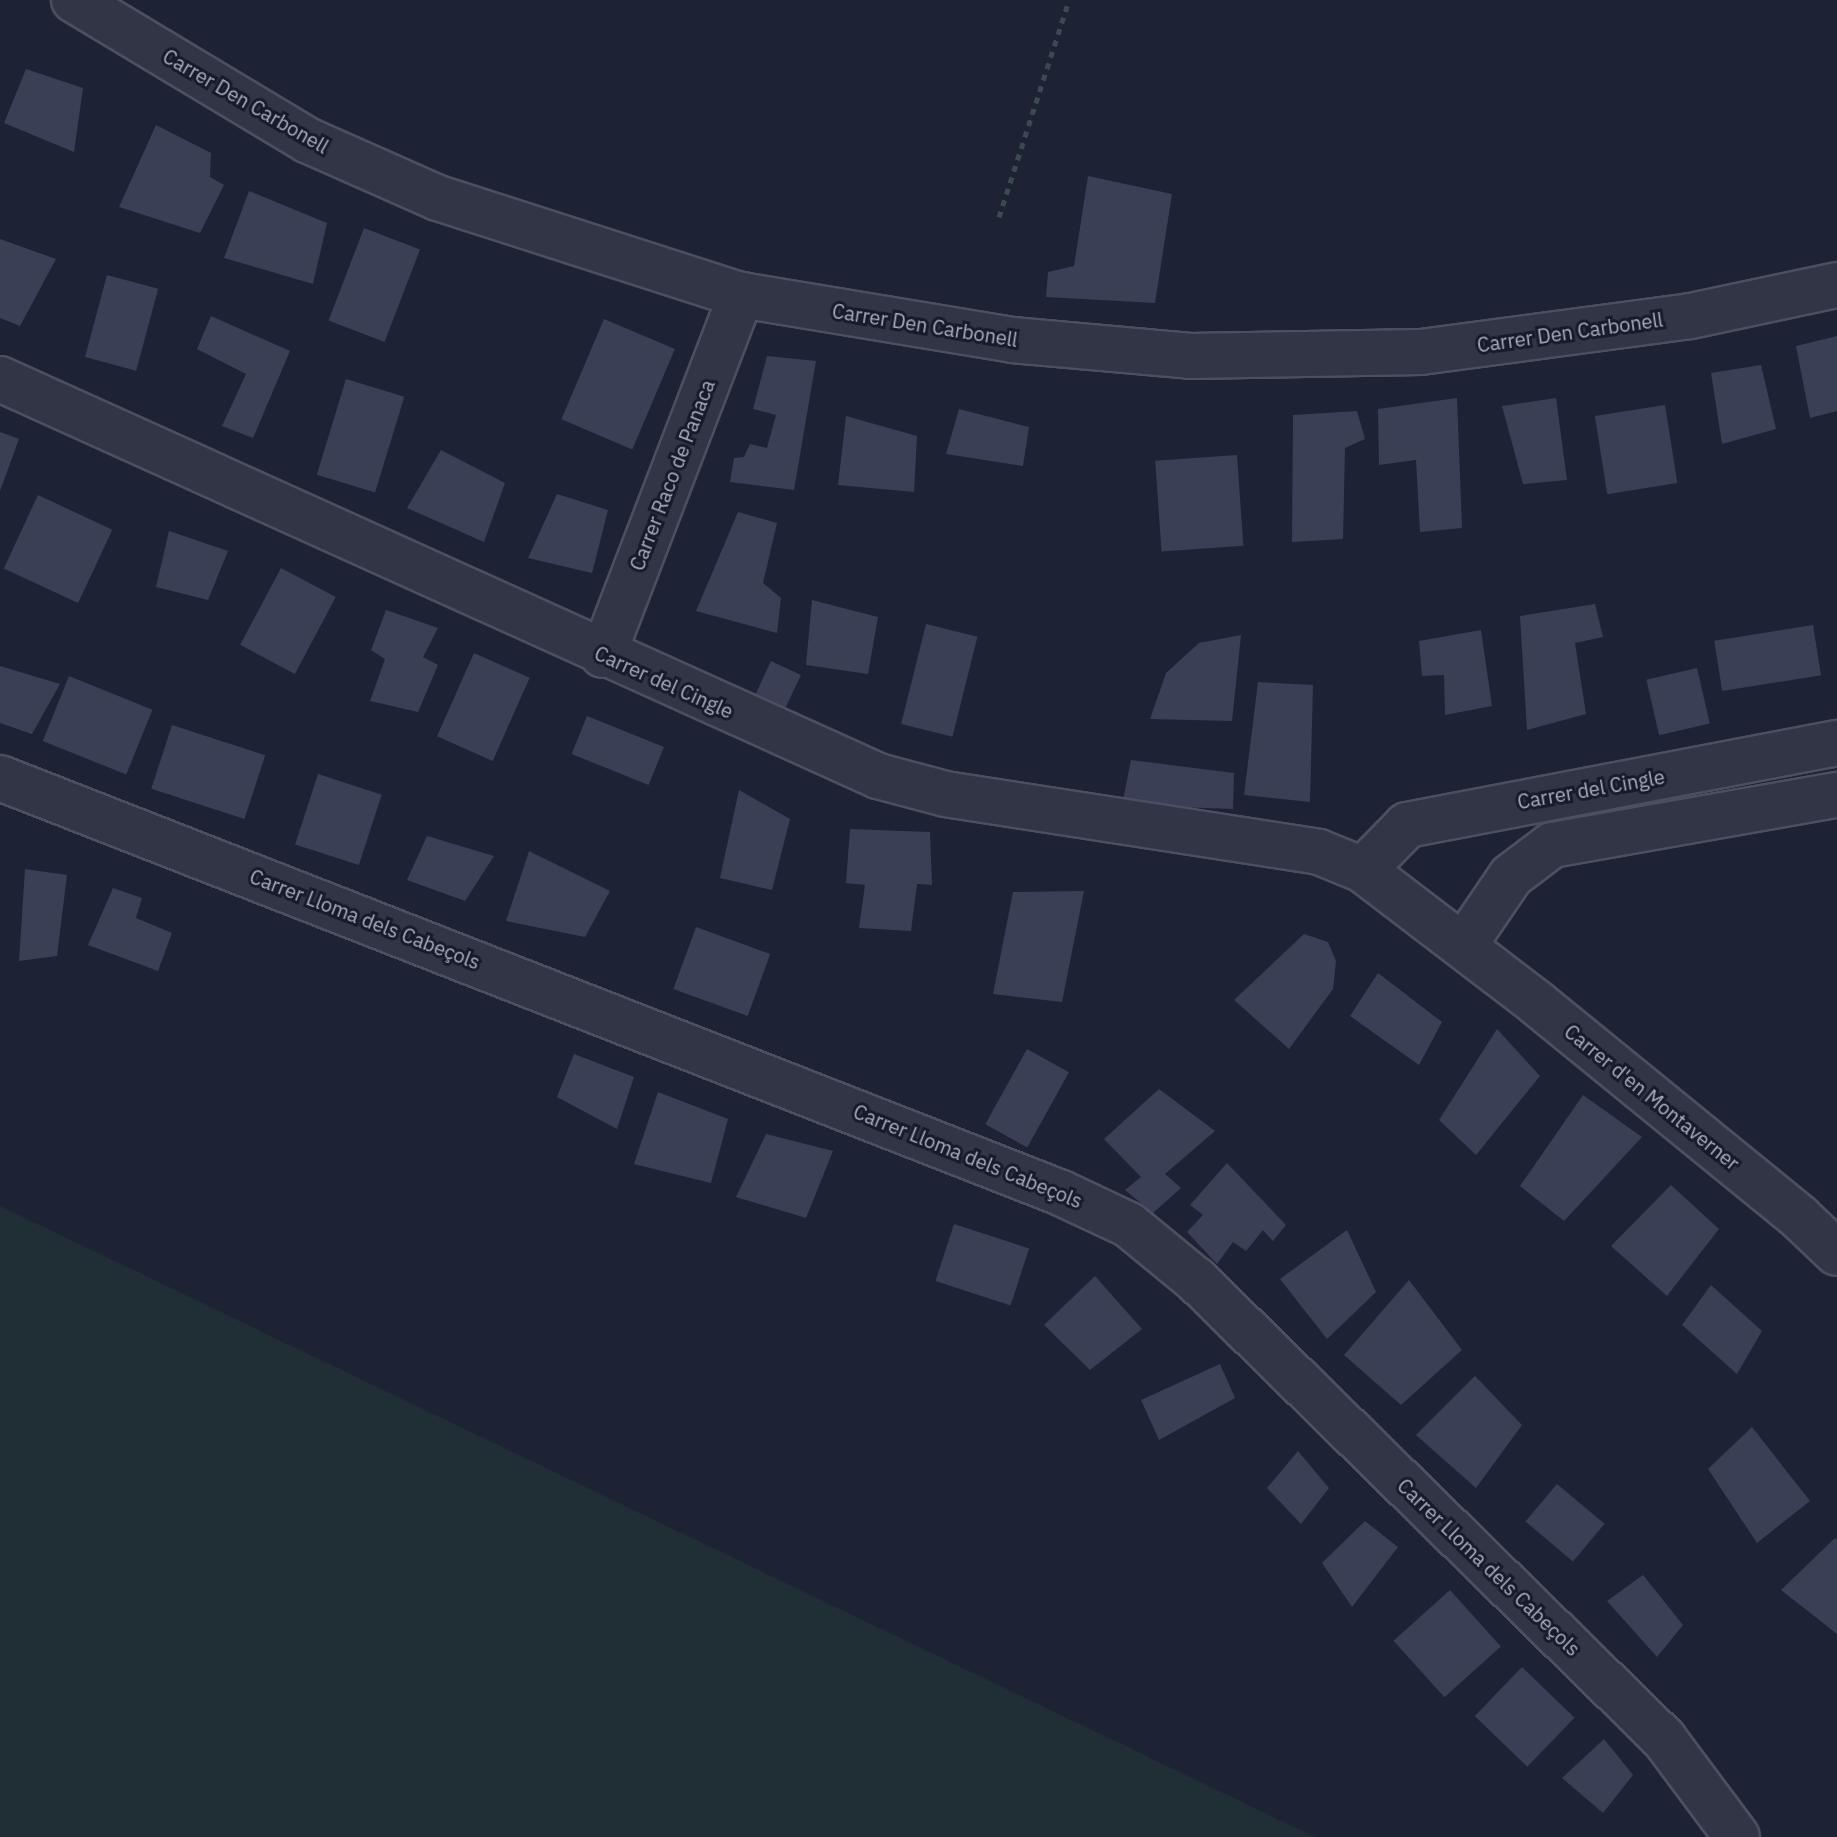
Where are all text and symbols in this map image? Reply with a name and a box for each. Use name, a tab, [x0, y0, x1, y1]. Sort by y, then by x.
street label: Carrer Den Carbonell	[159, 44, 333, 158]
street label: Carrer Den Carbonell	[830, 298, 1020, 352]
street label: Carrer Den Carbonell	[1475, 307, 1665, 357]
street label: Carrer Raco de Panaca	[625, 376, 719, 574]
street label: Carrer del Cingle	[591, 641, 737, 723]
street label: Carrer del Cingle	[1515, 764, 1667, 814]
street label: Carrer Lloma dels Cabeçols	[246, 864, 484, 974]
street label: Carrer d'en Montaverner	[1560, 1019, 1744, 1175]
street label: Carrer Lloma dels Cabeçols	[850, 1099, 1086, 1213]
street label: Carrer Lloma dels Cabeçols	[1393, 1473, 1585, 1661]

